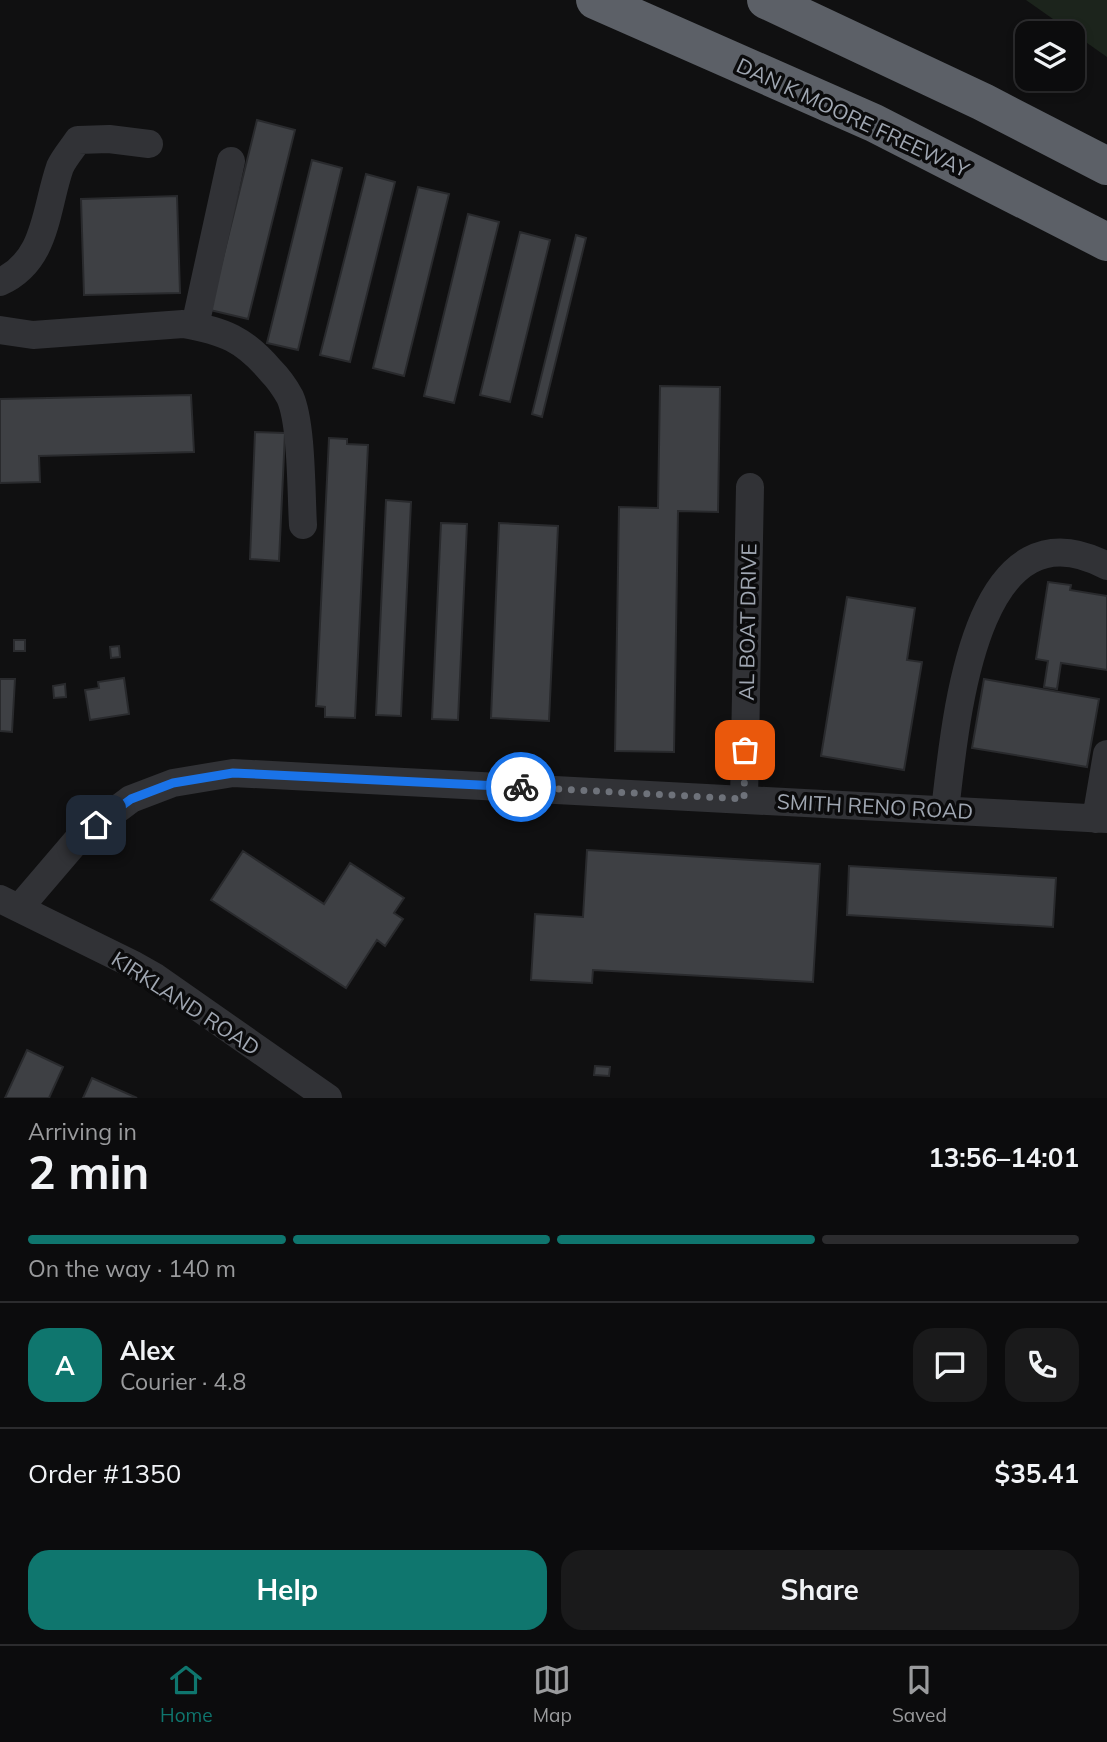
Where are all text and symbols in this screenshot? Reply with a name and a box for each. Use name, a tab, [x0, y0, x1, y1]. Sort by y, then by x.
map controls	[1015, 21, 1085, 91]
button: layers	[1015, 21, 1085, 91]
street label: DAN K MOORE FREEWAY	[733, 52, 974, 182]
street label: AL BOAT DRIVE	[733, 543, 761, 701]
pin	[715, 720, 775, 780]
icon: bag	[726, 731, 764, 769]
courier	[486, 752, 556, 822]
icon: bike	[502, 768, 540, 806]
street label: SMITH RENO ROAD	[776, 788, 974, 824]
pin	[66, 795, 126, 855]
icon: home	[77, 806, 115, 844]
street label: KIRKLAND ROAD	[107, 945, 265, 1061]
text: Arriving in	[28, 1117, 137, 1146]
text: 13:56–14:01	[928, 1141, 1079, 1174]
text: 2 min	[28, 1143, 149, 1201]
text: On the way · 140 m	[28, 1254, 236, 1283]
button: chat	[913, 1328, 987, 1402]
button: phone	[1005, 1328, 1079, 1402]
text: Alex	[120, 1334, 175, 1367]
text: A	[55, 1349, 75, 1382]
text: Courier · 4.8	[120, 1367, 246, 1396]
text: Order #1350	[28, 1457, 181, 1490]
text: $35.41	[995, 1457, 1079, 1490]
button: Help	[28, 1550, 547, 1630]
button: Share	[561, 1550, 1079, 1630]
tab: Home	[160, 1661, 213, 1727]
tab: Map	[533, 1661, 572, 1727]
tab: Saved	[892, 1661, 947, 1727]

